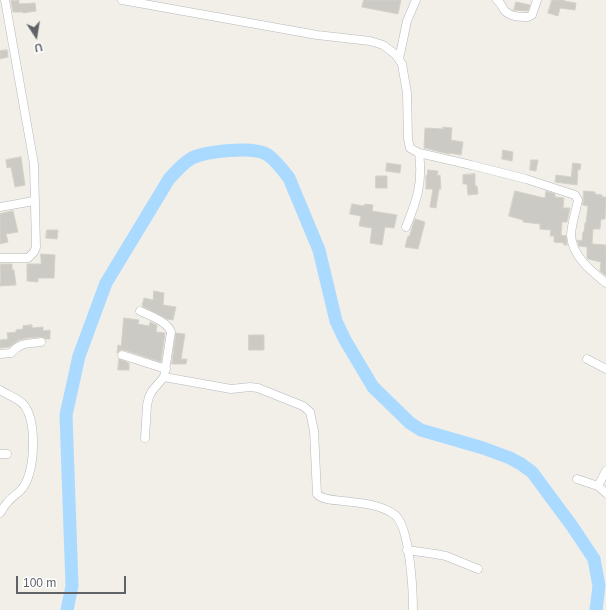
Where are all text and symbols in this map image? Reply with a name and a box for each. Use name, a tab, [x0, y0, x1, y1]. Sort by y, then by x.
north arrow	[16, 16, 56, 56]
text: U	[33, 41, 44, 54]
scale bar	[18, 568, 128, 594]
text: 100 m	[23, 576, 56, 590]

